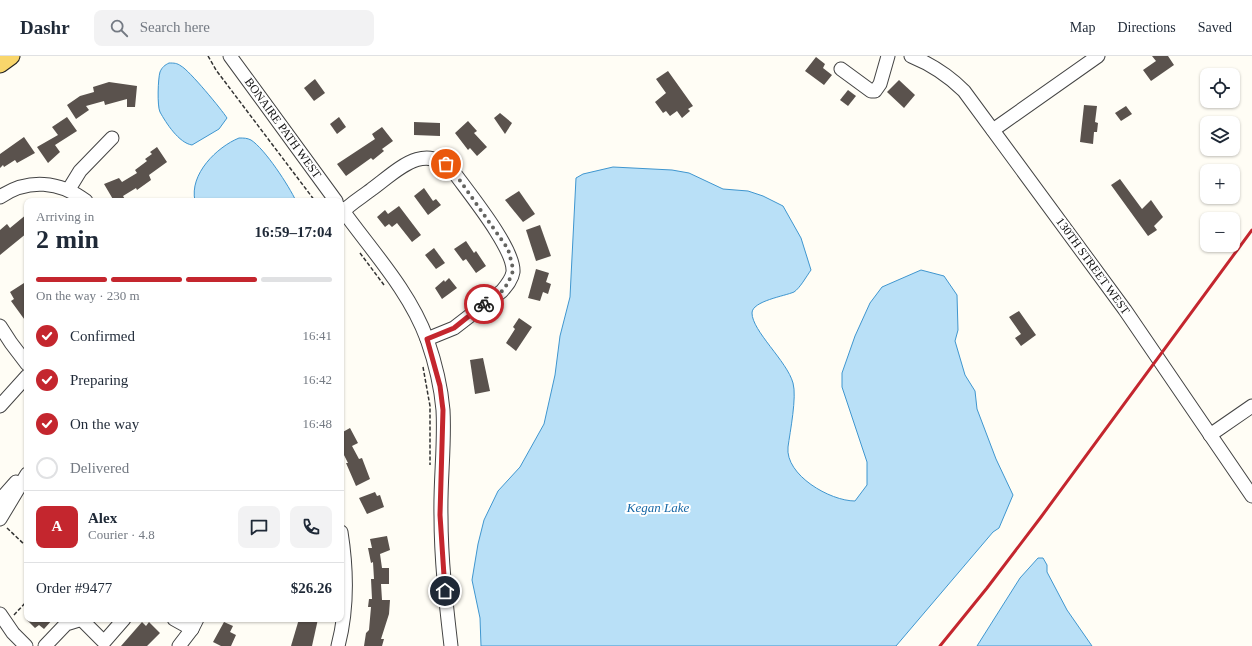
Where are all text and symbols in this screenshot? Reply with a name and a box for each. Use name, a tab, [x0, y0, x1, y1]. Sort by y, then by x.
search box	[94, 10, 374, 46]
text: Dashr	[20, 17, 70, 38]
icon: search	[108, 17, 130, 39]
text: Search here	[140, 19, 210, 35]
text: Map	[1070, 20, 1095, 35]
text: Directions	[1117, 20, 1176, 35]
text: Saved	[1198, 20, 1232, 35]
map controls	[1200, 68, 1240, 252]
button: locate	[1200, 68, 1240, 108]
street label: BONAIRE PATH WEST	[242, 75, 325, 181]
button: layers	[1200, 116, 1240, 156]
pin	[429, 147, 463, 181]
icon: bag	[435, 153, 457, 175]
button: +	[1200, 164, 1240, 204]
text: Arriving in	[36, 209, 94, 224]
button: −	[1200, 212, 1240, 252]
street label: 130TH STREET WEST	[1053, 215, 1133, 318]
text: 16:59–17:04	[255, 224, 332, 240]
text: 2 min	[36, 225, 99, 254]
courier	[464, 284, 504, 324]
text: On the way · 230 m	[36, 288, 140, 303]
icon: bike	[473, 293, 495, 315]
icon: check	[36, 325, 58, 347]
text: Confirmed	[70, 328, 135, 344]
text: 16:41	[302, 328, 332, 343]
icon: check	[36, 369, 58, 391]
text: Preparing	[70, 372, 128, 388]
text: 16:42	[302, 372, 332, 387]
icon: check	[36, 413, 58, 435]
text: On the way	[70, 416, 139, 432]
text: 16:48	[302, 416, 332, 431]
text: Delivered	[70, 460, 129, 476]
water label: Kegan Lake	[626, 500, 689, 515]
button: chat	[238, 506, 280, 548]
button: phone	[290, 506, 332, 548]
text: Alex	[88, 510, 117, 526]
text: A	[52, 518, 62, 534]
text: Courier · 4.8	[88, 527, 155, 542]
pin	[428, 574, 462, 608]
text: Order #9477	[36, 580, 112, 596]
text: $26.26	[291, 580, 332, 596]
icon: home	[434, 580, 456, 602]

